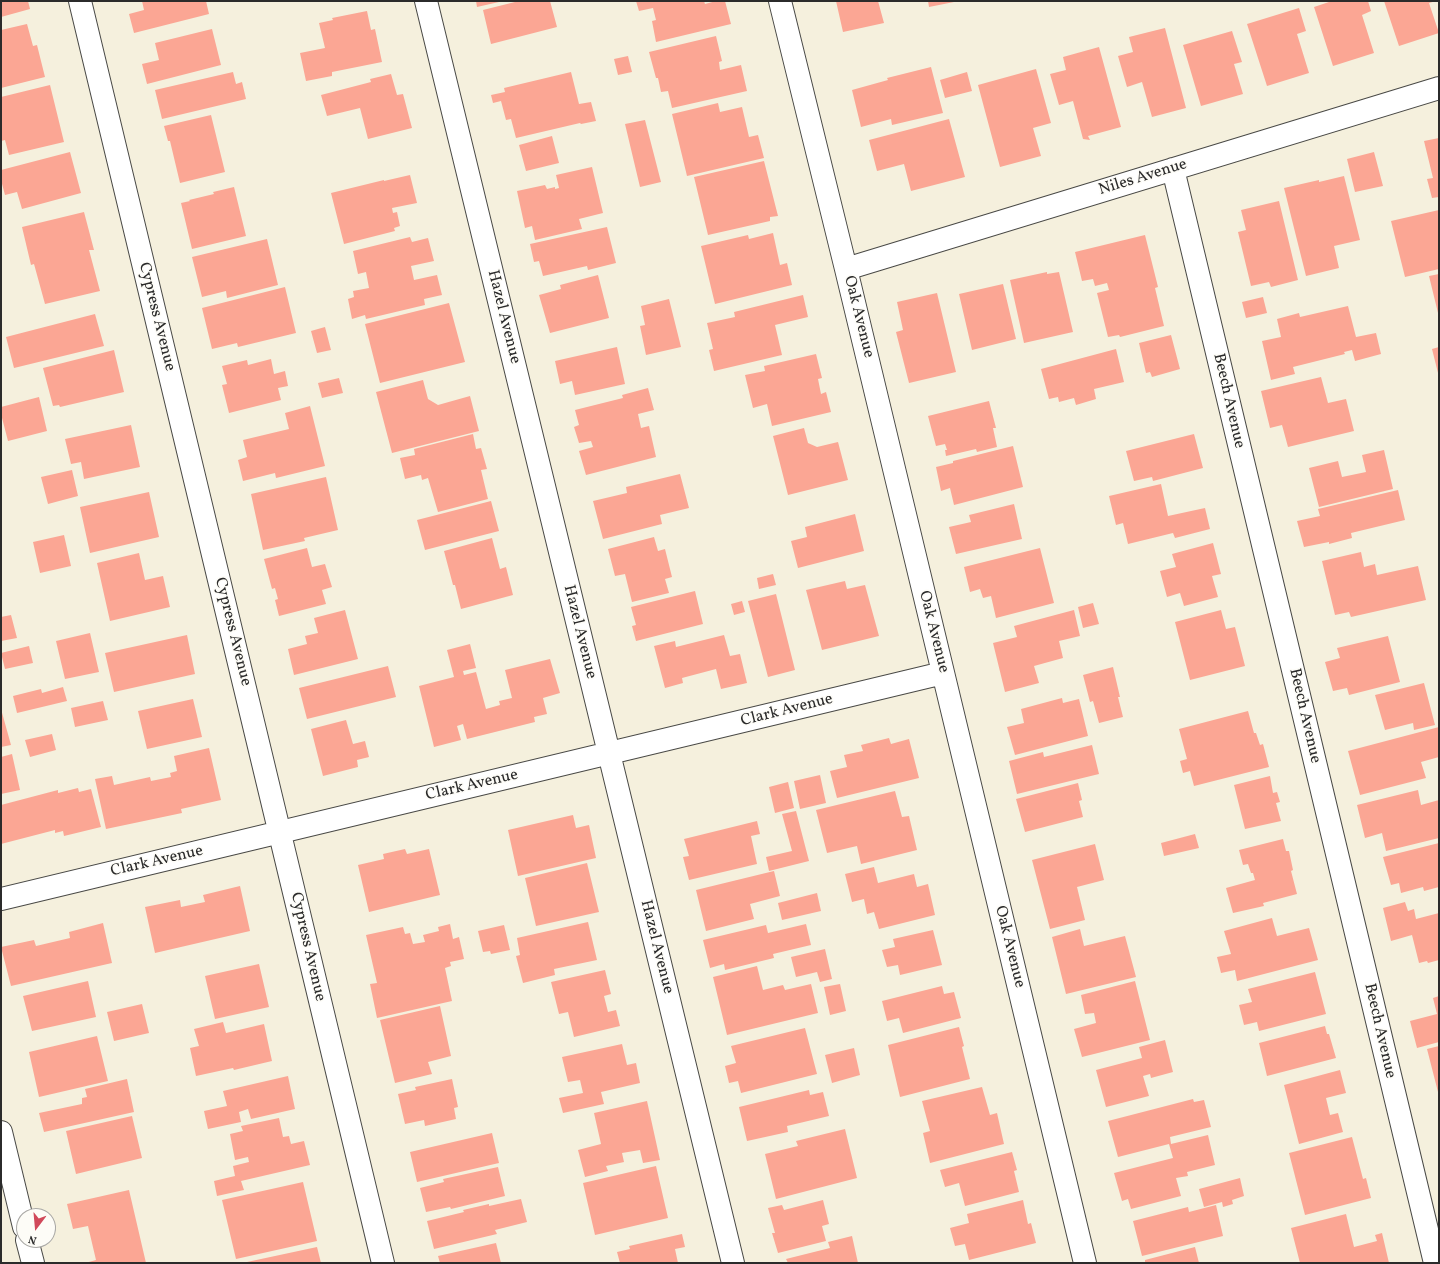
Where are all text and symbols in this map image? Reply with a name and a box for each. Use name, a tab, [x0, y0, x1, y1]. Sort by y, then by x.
street label: Niles Avenue	[1096, 155, 1190, 201]
street label: Cypress Avenue	[133, 261, 179, 373]
street label: Hazel Avenue	[482, 268, 524, 366]
street label: Oak Avenue	[839, 274, 877, 360]
street label: Beech Avenue	[1208, 352, 1248, 450]
street label: Cypress Avenue	[209, 576, 255, 688]
street label: Hazel Avenue	[558, 583, 600, 681]
street label: Oak Avenue	[914, 589, 952, 675]
street label: Beech Avenue	[1284, 667, 1324, 765]
street label: Clark Avenue	[739, 690, 835, 732]
street label: Clark Avenue	[424, 766, 520, 806]
street label: Clark Avenue	[109, 842, 205, 882]
street label: Cypress Avenue	[285, 891, 329, 1003]
street label: Hazel Avenue	[635, 898, 677, 996]
street label: Oak Avenue	[990, 904, 1028, 990]
street label: Beech Avenue	[1359, 982, 1399, 1080]
north arrow	[16, 1208, 56, 1248]
text: N	[27, 1231, 39, 1247]

